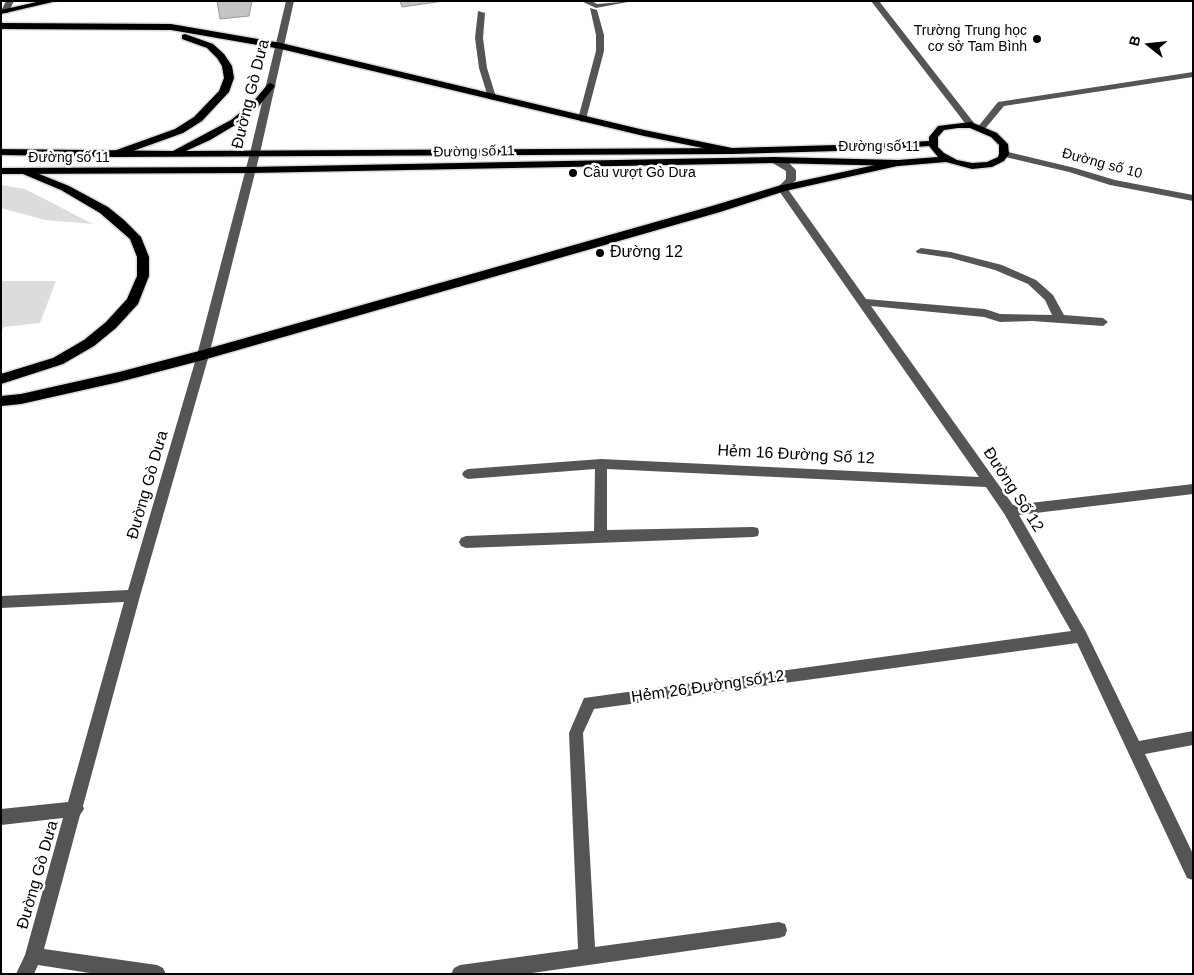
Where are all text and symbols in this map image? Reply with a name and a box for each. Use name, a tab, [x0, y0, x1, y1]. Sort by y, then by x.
north arrow	[1124, 20, 1174, 70]
place label: Trường Trung học cơ sở Tam Bình	[914, 23, 1027, 56]
marker: Trường Trung học cơ sở Tam Bình	[1031, 33, 1043, 45]
text: B	[1125, 34, 1144, 48]
street label: Đường Gò Dưa	[228, 37, 274, 151]
street label: Đường số 11	[838, 139, 920, 155]
street label: Đường số 11	[433, 143, 515, 161]
street label: Đường số 10	[1060, 145, 1144, 183]
street label: Đường số 11	[28, 150, 110, 166]
place label: Cầu vượt Gò Dưa	[583, 165, 696, 181]
marker: Cầu vượt Gò Dưa	[567, 167, 579, 179]
place label: Đường 12	[610, 243, 683, 263]
marker: Đường 12	[594, 247, 606, 259]
street label: Đường Gò Dưa	[123, 429, 173, 541]
street label: Hẻm 16 Đường Số 12	[717, 441, 875, 469]
street label: Đường Số 12	[979, 444, 1047, 536]
street label: Hẻm 26 Đường số 12	[630, 667, 786, 707]
street label: Đường Gò Dưa	[13, 819, 63, 931]

